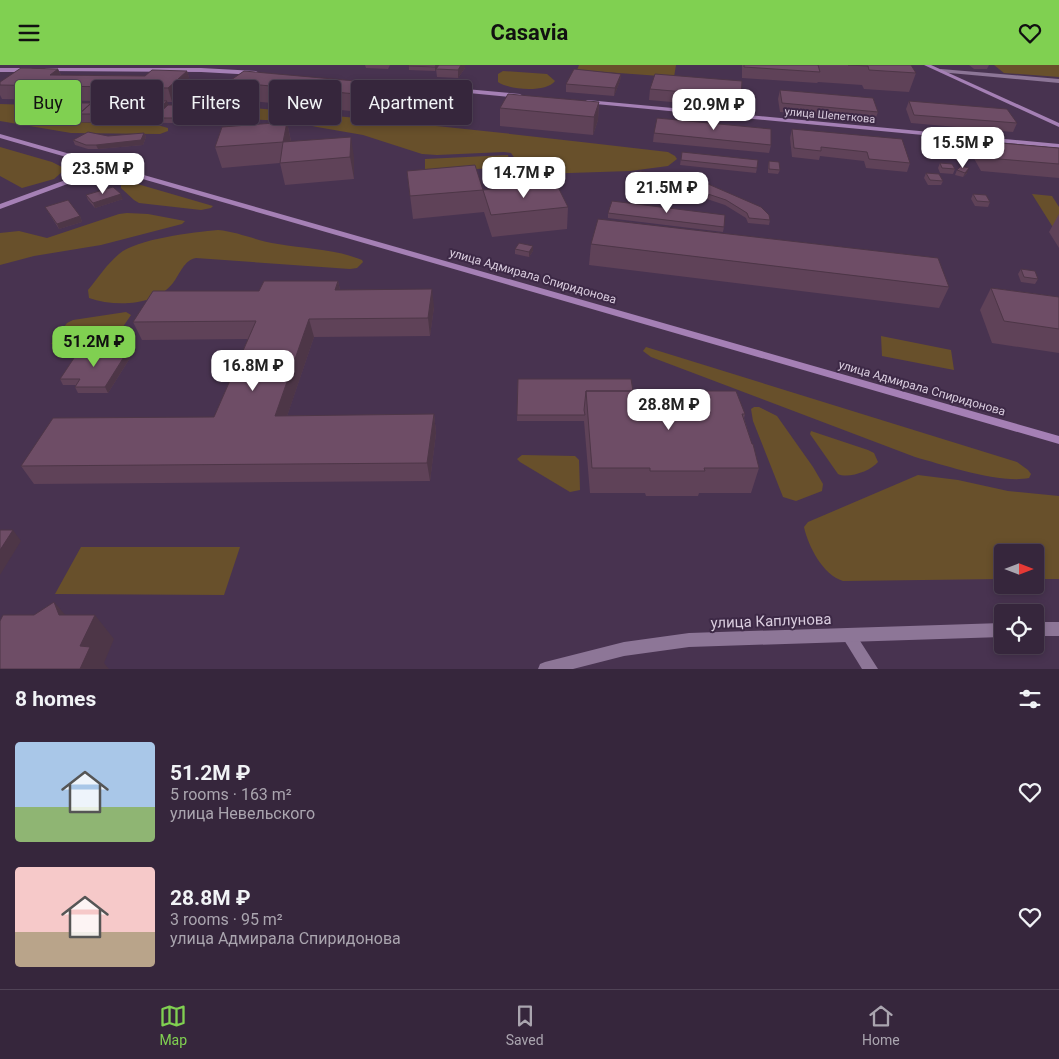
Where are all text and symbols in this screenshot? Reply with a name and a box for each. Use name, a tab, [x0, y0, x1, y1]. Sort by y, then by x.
icon: menu	[15, 19, 43, 47]
icon: heart	[1016, 19, 1044, 47]
text: Casavia	[491, 20, 568, 45]
chip: Buy	[15, 80, 81, 125]
chip: Rent	[91, 80, 163, 125]
chip: Filters	[173, 80, 259, 125]
chip: New	[269, 80, 341, 125]
chip: Apartment	[351, 80, 472, 125]
pin: 20.9M ₽	[668, 88, 760, 131]
text: 20.9M ₽	[683, 95, 745, 114]
street label: улица Шепеткова	[784, 105, 876, 126]
pin: 15.5M ₽	[917, 127, 1009, 169]
text: 15.5M ₽	[932, 133, 994, 152]
pin: 23.5M ₽	[57, 153, 149, 195]
pin: 14.7M ₽	[478, 157, 570, 199]
text: 23.5M ₽	[72, 159, 134, 178]
text: 14.7M ₽	[493, 163, 555, 182]
pin: 21.5M ₽	[621, 171, 713, 214]
text: 21.5M ₽	[636, 178, 698, 197]
street label: улица Адмирала Спиридонова	[448, 245, 618, 307]
pin: 51.2M ₽	[48, 325, 140, 368]
text: 51.2M ₽	[63, 332, 125, 351]
pin: 16.8M ₽	[207, 349, 299, 392]
text: 16.8M ₽	[222, 356, 284, 375]
street label: улица Адмирала Спиридонова	[837, 357, 1007, 419]
pin: 28.8M ₽	[623, 389, 715, 431]
text: 28.8M ₽	[638, 395, 700, 414]
north arrow	[994, 544, 1044, 594]
map controls	[994, 544, 1044, 654]
button: locate	[994, 604, 1044, 654]
street label: улица Каплунова	[710, 610, 832, 632]
icon: filters	[1016, 685, 1044, 713]
text: 8 homes	[15, 687, 96, 711]
text: 51.2M ₽	[170, 761, 251, 785]
icon: home	[55, 762, 115, 822]
icon: heart	[1016, 778, 1044, 806]
text: 5 rooms · 163 m²	[170, 785, 292, 804]
text: улица Невельского	[170, 804, 315, 823]
text: 28.8M ₽	[170, 886, 251, 910]
icon: home	[55, 887, 115, 947]
icon: heart	[1016, 903, 1044, 931]
text: 3 rooms · 95 m²	[170, 910, 283, 929]
text: улица Адмирала Спиридонова	[170, 929, 401, 948]
tab: Map	[159, 1002, 187, 1048]
tab: Saved	[506, 1002, 544, 1048]
tab: Home	[862, 1002, 900, 1048]

